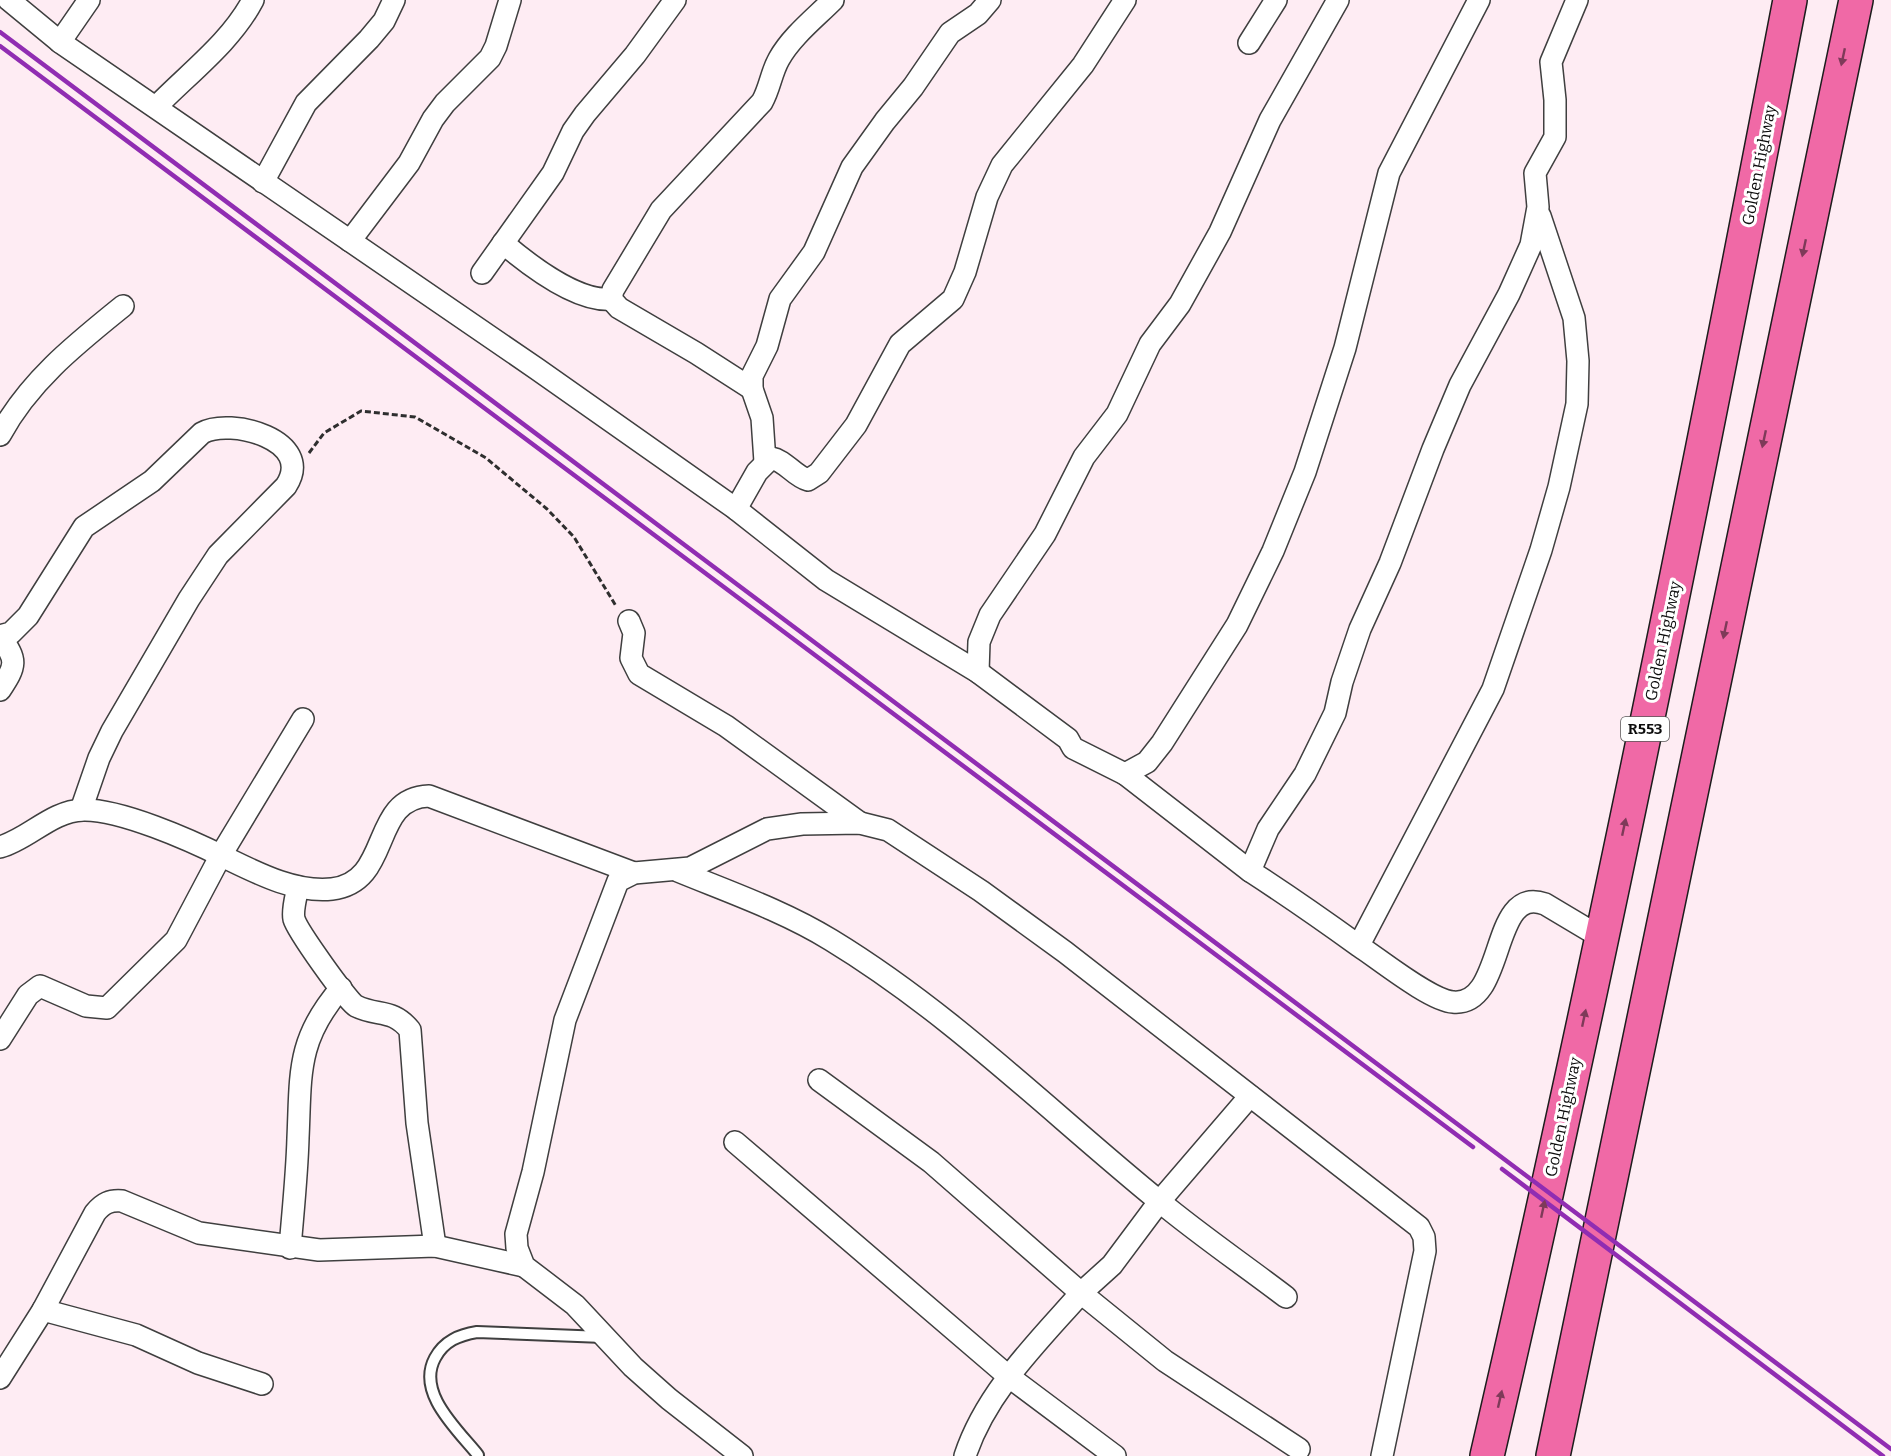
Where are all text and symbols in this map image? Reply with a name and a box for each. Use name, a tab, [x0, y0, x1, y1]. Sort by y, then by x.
one-way arrow	[1838, 48, 1848, 66]
street label: Golden Highway	[1738, 103, 1780, 227]
one-way arrow	[1799, 239, 1808, 258]
one-way arrow	[1759, 430, 1768, 449]
street label: Golden Highway	[1641, 579, 1685, 703]
one-way arrow	[1719, 621, 1729, 639]
road number: R553	[1621, 717, 1669, 741]
one-way arrow	[1620, 818, 1630, 837]
one-way arrow	[1580, 1009, 1589, 1028]
street label: Golden Highway	[1541, 1055, 1585, 1179]
one-way arrow	[1539, 1199, 1548, 1218]
one-way arrow	[1496, 1389, 1505, 1408]

